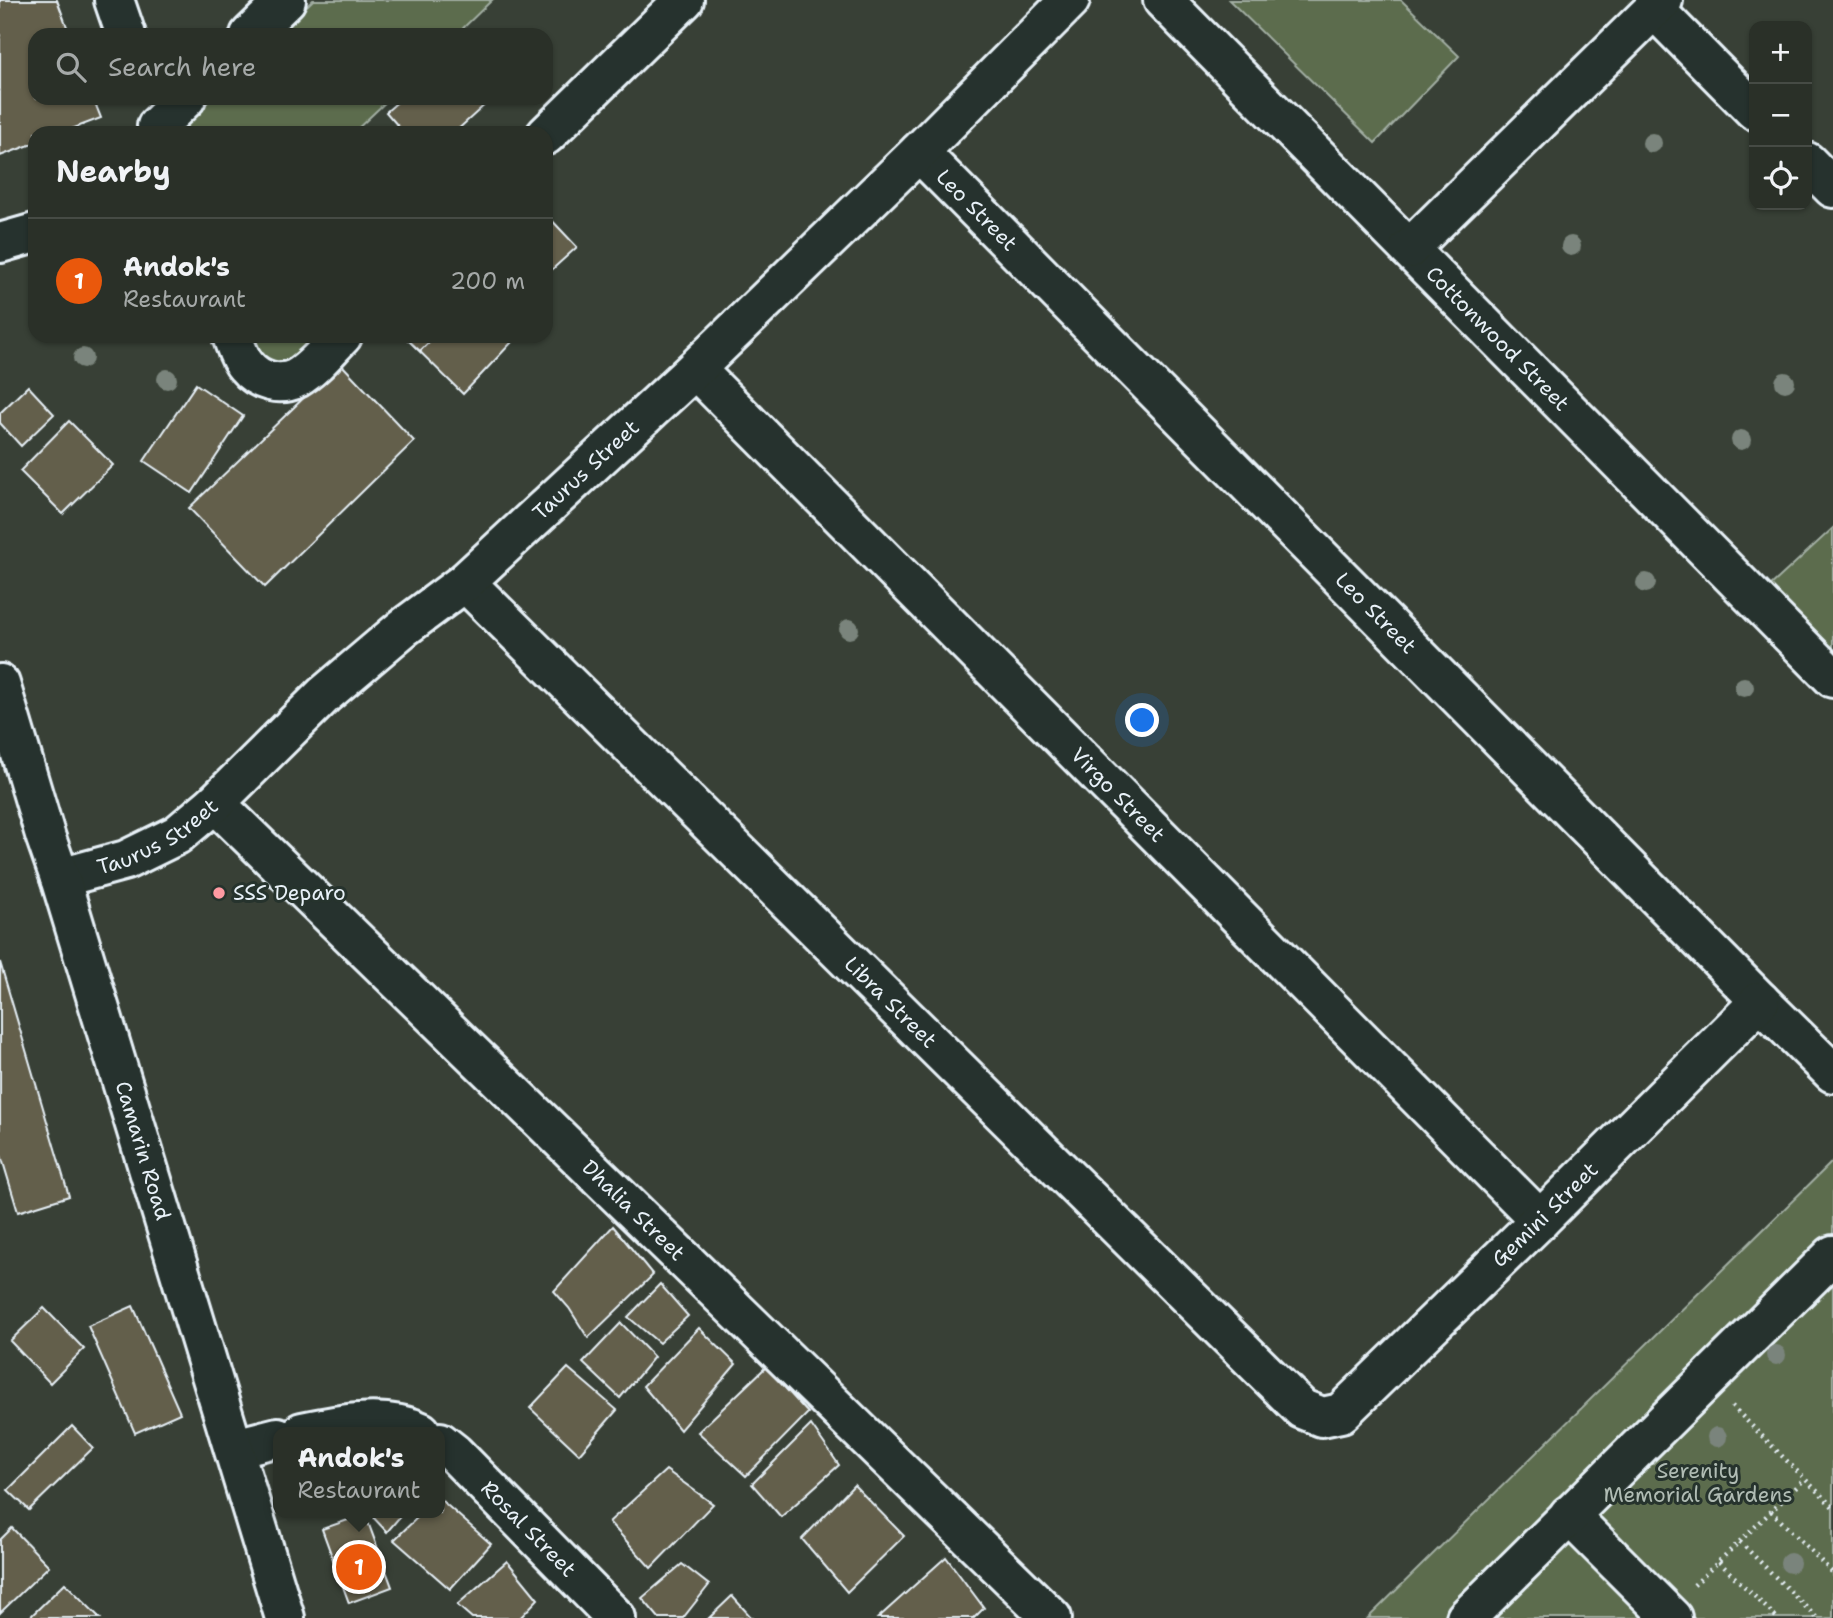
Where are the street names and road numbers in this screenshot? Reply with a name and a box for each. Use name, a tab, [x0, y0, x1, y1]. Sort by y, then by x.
street label: Leo Street	[930, 163, 1023, 257]
street label: Cottonwood Street	[1420, 260, 1576, 417]
street label: Taurus Street	[527, 414, 645, 526]
street label: Leo Street	[1329, 566, 1422, 660]
street label: Virgo Street	[1064, 741, 1171, 848]
street label: Taurus Street	[94, 792, 224, 881]
street label: Libra Street	[838, 950, 943, 1054]
street label: Camarin Road	[109, 1078, 177, 1224]
street label: Dhalia Street	[576, 1154, 691, 1267]
street label: Gemini Street	[1486, 1156, 1604, 1273]
street label: Rosal Street	[475, 1474, 582, 1583]

